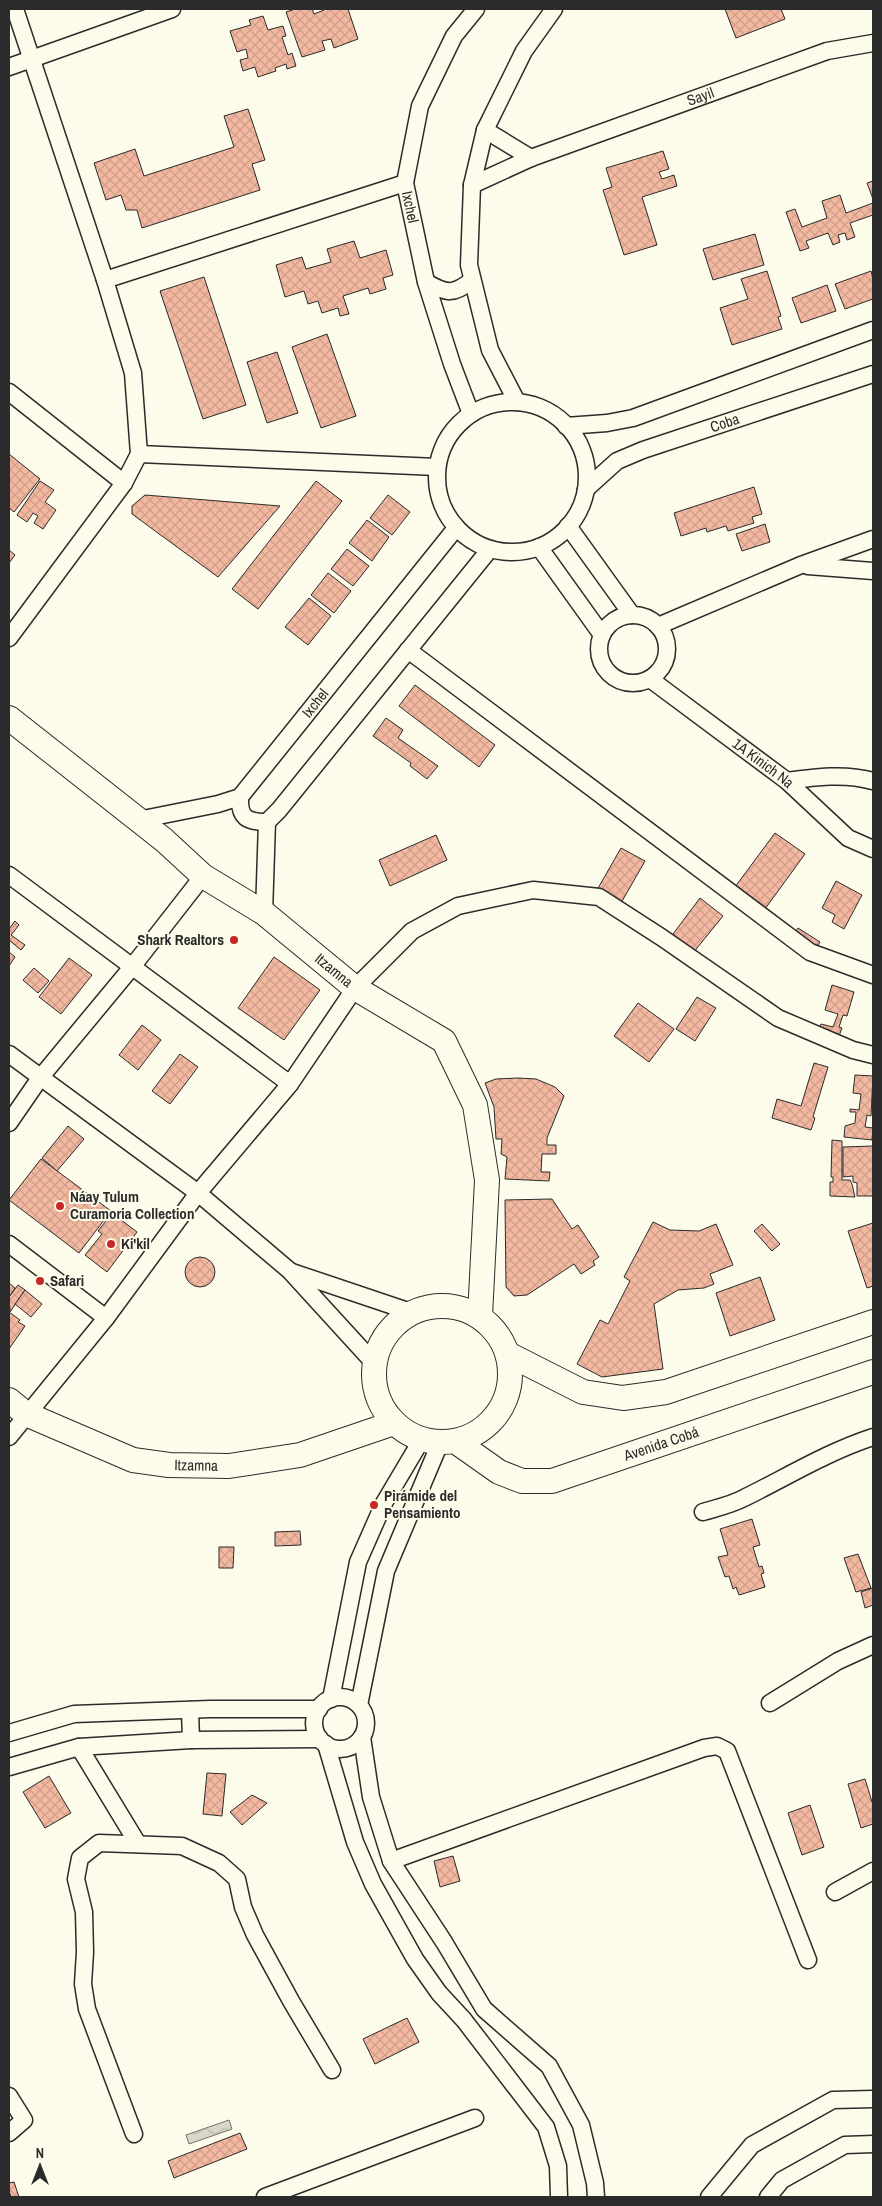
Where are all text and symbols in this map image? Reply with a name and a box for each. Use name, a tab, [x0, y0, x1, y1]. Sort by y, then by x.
street label: Sayil	[684, 82, 717, 111]
street label: Ixchel	[397, 189, 424, 225]
street label: Coba	[707, 408, 742, 437]
street label: Ixchel	[297, 684, 333, 722]
street label: 1A Kinich Na	[728, 733, 799, 793]
place label: Shark Realtors	[137, 929, 224, 950]
marker: Shark Realtors	[228, 934, 240, 946]
street label: Itzamna	[310, 948, 358, 992]
place label: Náay Tulum Curamoria Collection	[70, 1186, 194, 1224]
marker: Náay Tulum Curamoria Collection	[54, 1200, 66, 1212]
place label: Ki'kil	[121, 1233, 150, 1254]
marker: Ki'kil	[105, 1238, 117, 1250]
place label: Safari	[50, 1270, 84, 1291]
marker: Safari	[34, 1275, 46, 1287]
street label: Avenida Cobá	[620, 1421, 702, 1466]
street label: Itzamna	[174, 1454, 218, 1476]
place label: Pirámide del Pensamiento	[384, 1485, 461, 1523]
marker: Pirámide del Pensamiento	[368, 1499, 380, 1511]
north arrow	[15, 2141, 65, 2191]
text: N	[36, 2144, 44, 2162]

